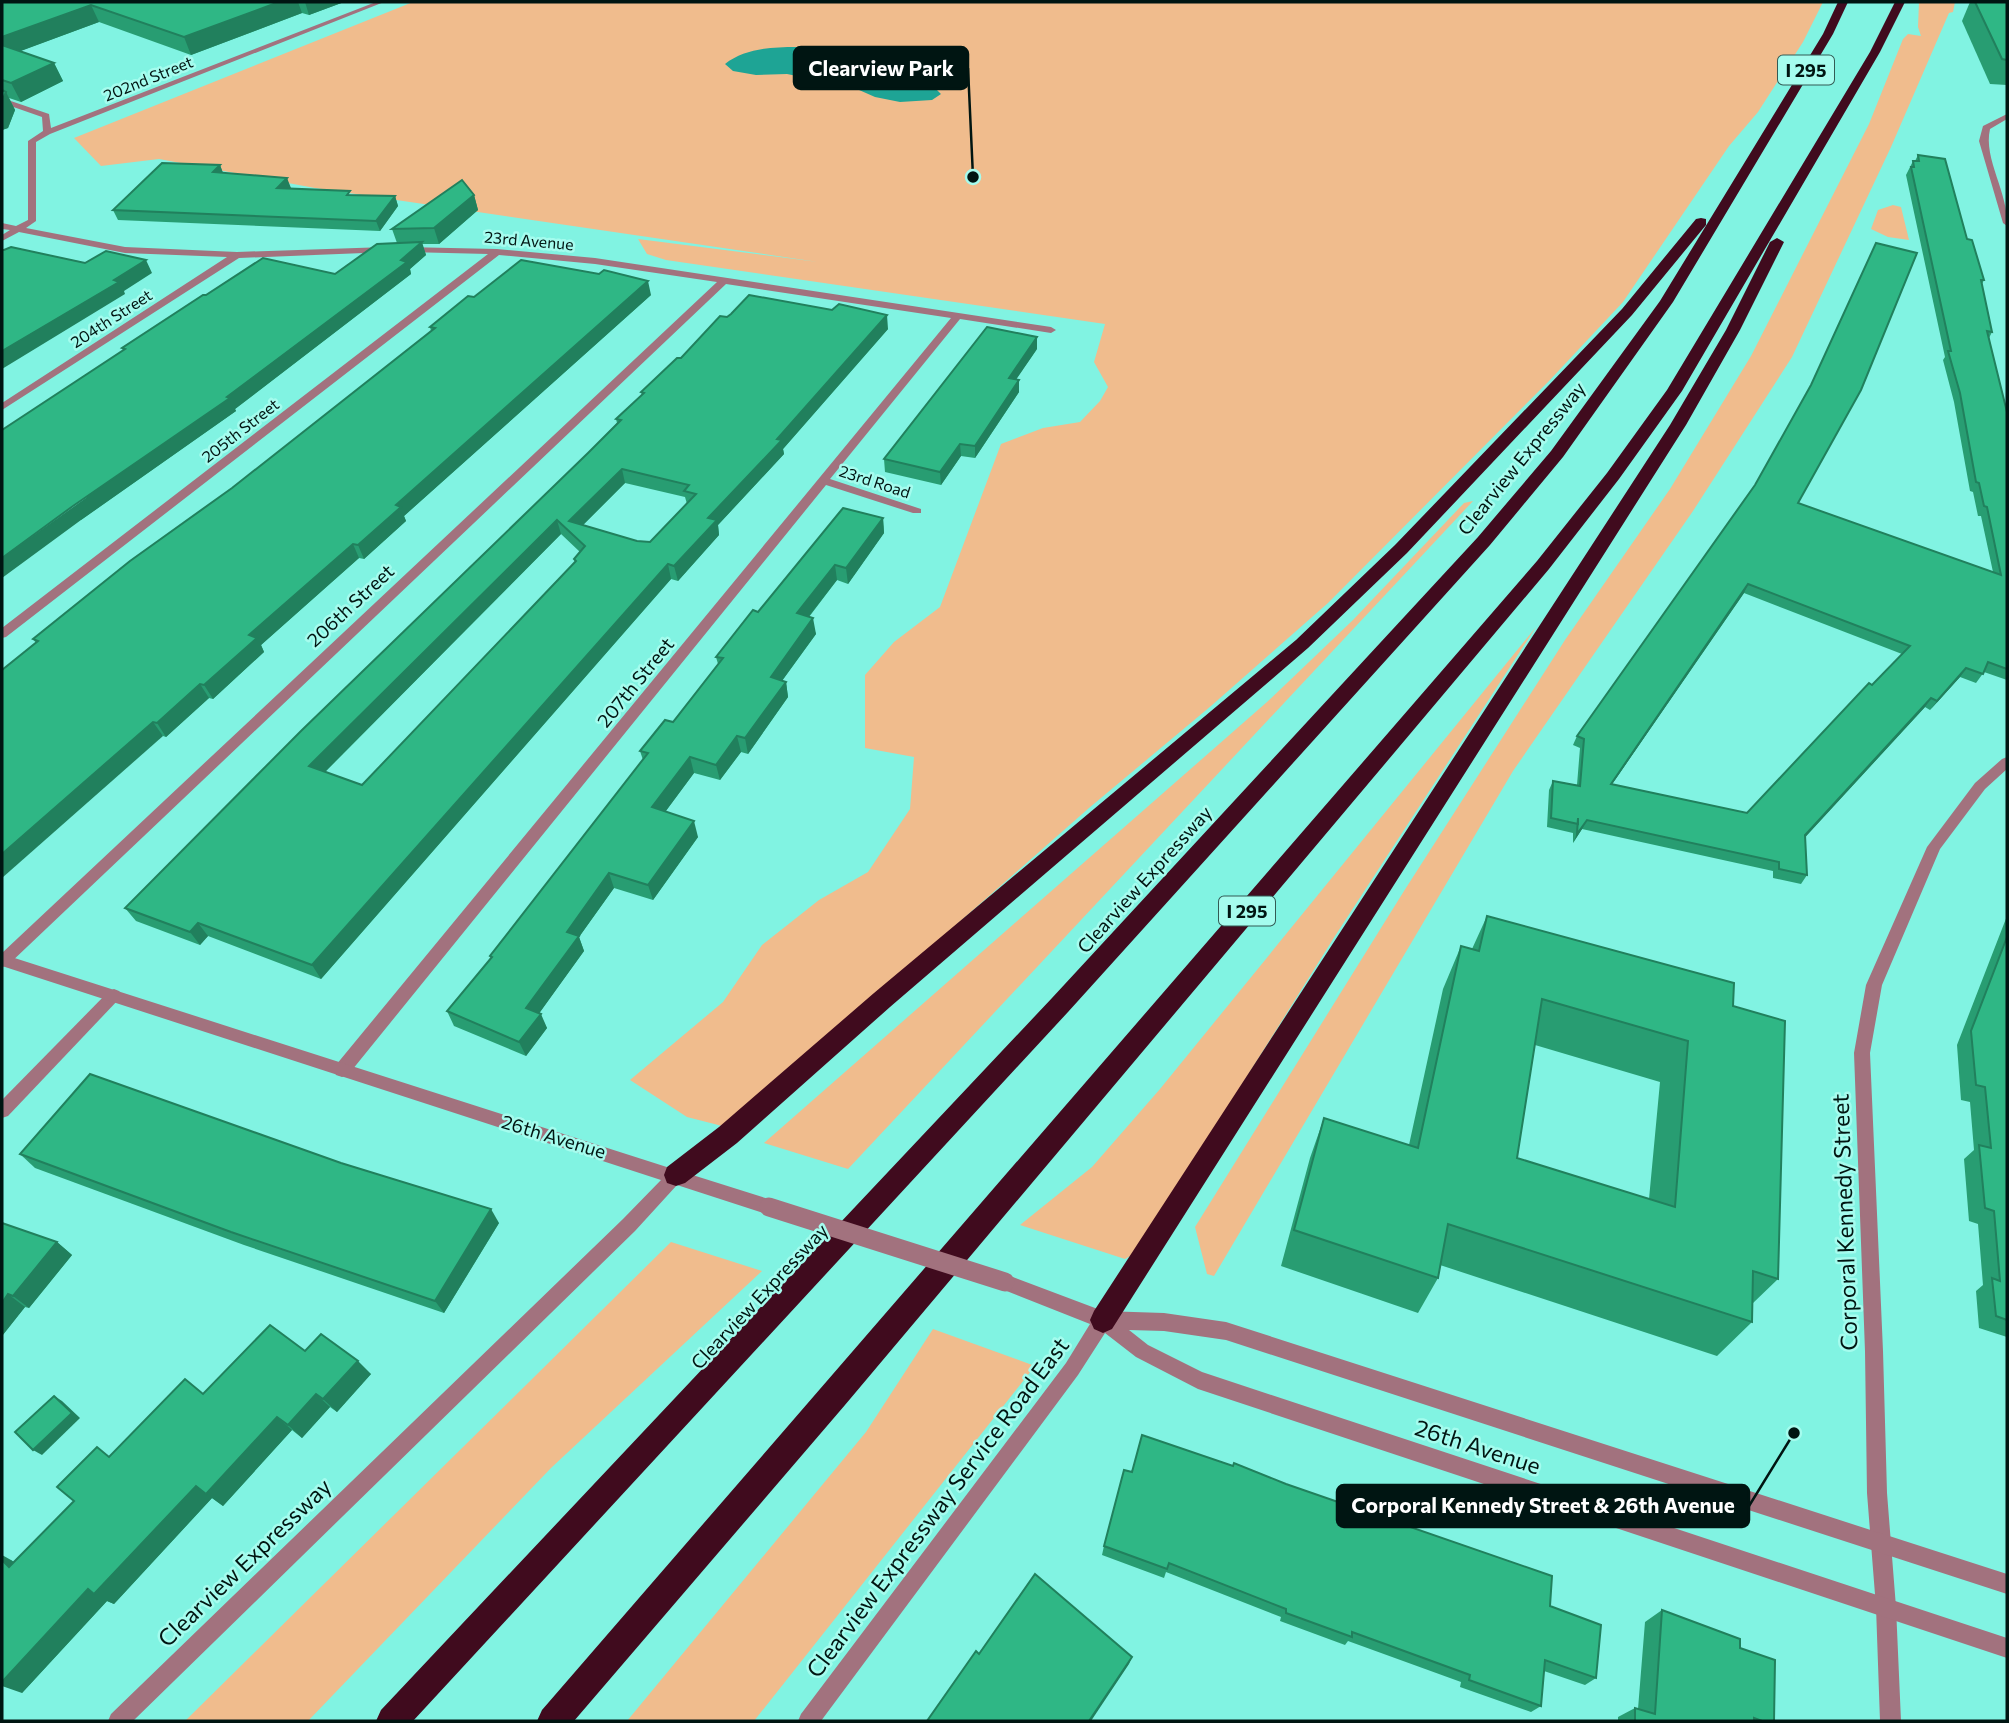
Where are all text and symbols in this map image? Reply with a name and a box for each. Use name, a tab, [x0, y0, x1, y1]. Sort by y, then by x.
callout: Clearview Park	[794, 47, 968, 89]
street label: 202nd Street	[100, 51, 196, 105]
text: Clearview Park	[808, 55, 954, 80]
road number: I 295	[1778, 56, 1834, 84]
street label: 23rd Avenue	[483, 227, 575, 253]
street label: 204th Street	[67, 285, 155, 351]
street label: Clearview Expressway	[1452, 377, 1590, 539]
street label: 205th Street	[198, 394, 283, 466]
street label: 23rd Road	[837, 461, 913, 501]
street label: 206th Street	[302, 559, 398, 651]
street label: 207th Street	[592, 632, 678, 732]
street label: Clearview Expressway	[1072, 801, 1216, 957]
road number: I 295	[1219, 896, 1275, 926]
street label: Corporal Kennedy Street	[1826, 1093, 1862, 1351]
street label: 26th Avenue	[499, 1109, 609, 1163]
street label: Clearview Expressway	[686, 1218, 832, 1373]
street label: Clearview Expressway Service Road East	[800, 1331, 1074, 1683]
street label: 26th Avenue	[1412, 1413, 1544, 1479]
street label: Clearview Expressway	[151, 1472, 337, 1652]
callout: Corporal Kennedy Street & 26th Avenue	[1337, 1485, 1749, 1527]
text: Corporal Kennedy Street & 26th Avenue	[1351, 1492, 1735, 1517]

